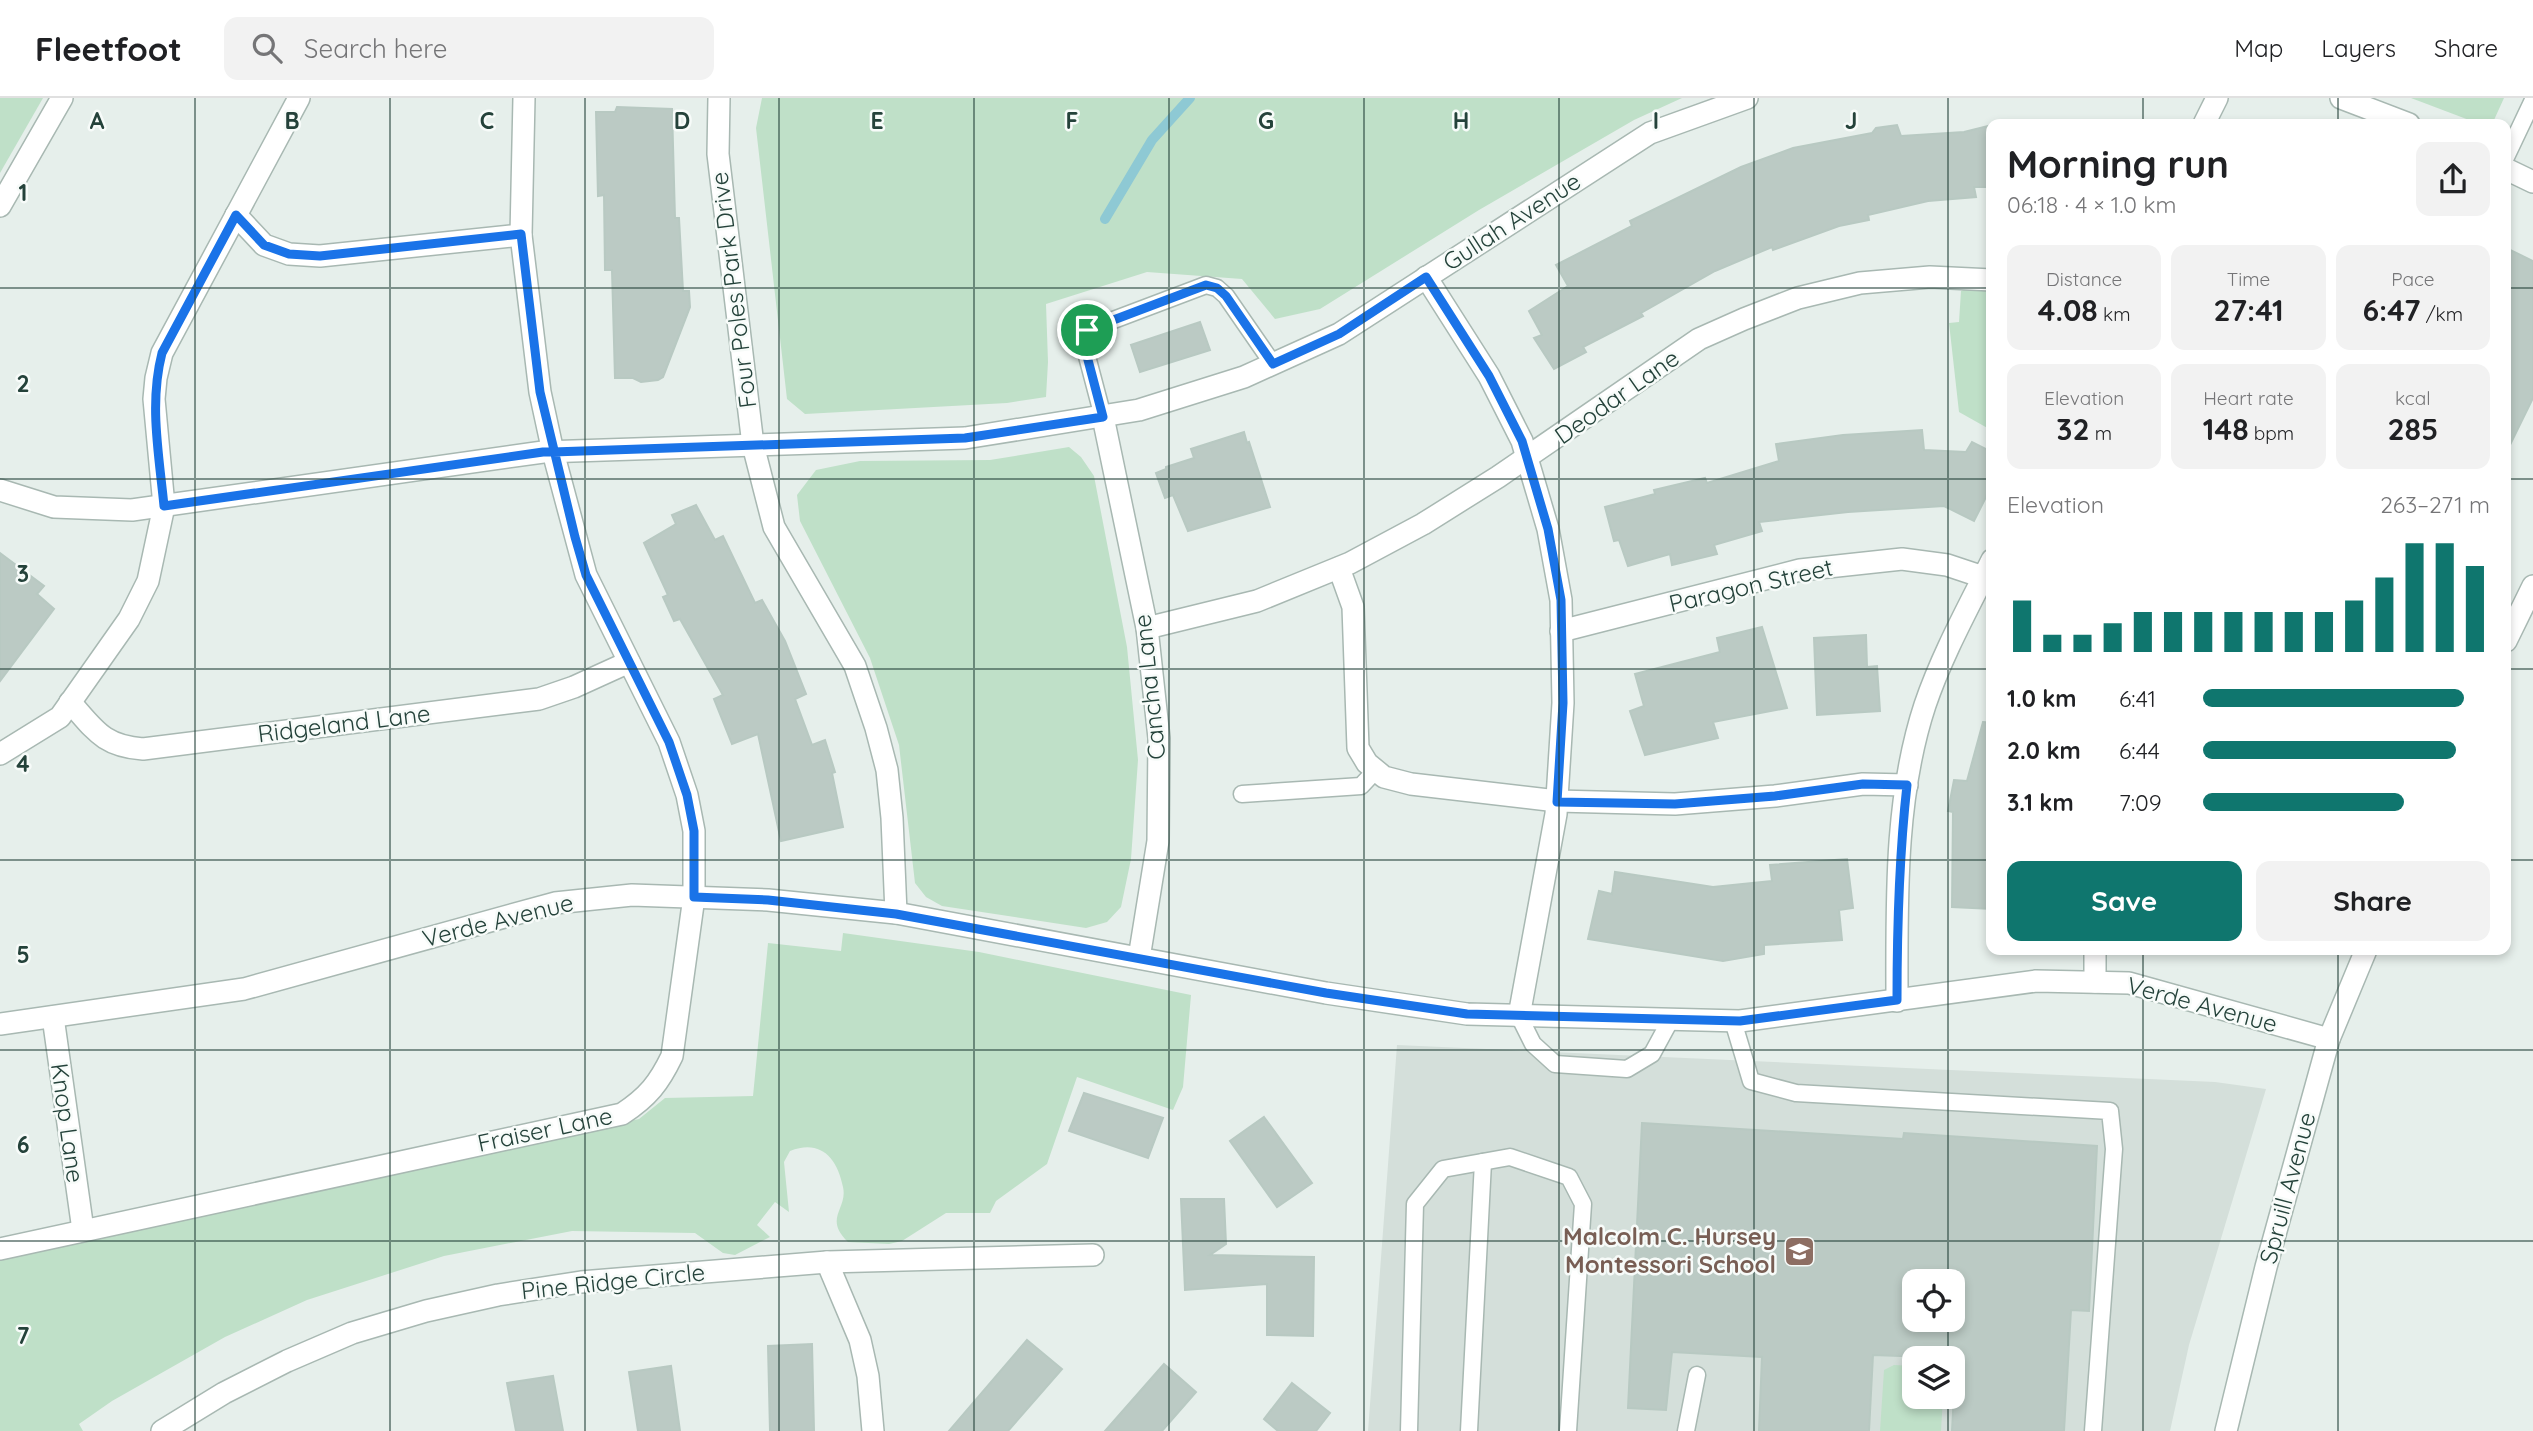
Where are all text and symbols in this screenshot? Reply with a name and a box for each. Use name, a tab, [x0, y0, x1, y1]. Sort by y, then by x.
search box	[224, 17, 714, 80]
text: Fleetfoot	[35, 28, 182, 69]
icon: search	[248, 29, 286, 67]
text: Search here	[304, 32, 447, 65]
text: Map	[2234, 33, 2283, 63]
text: Layers	[2321, 33, 2396, 63]
text: Share	[2434, 33, 2498, 63]
text: A	[90, 106, 105, 135]
text: B	[284, 106, 300, 135]
text: C	[480, 106, 494, 135]
text: D	[674, 106, 690, 135]
text: E	[870, 106, 884, 135]
text: F	[1066, 106, 1078, 135]
text: G	[1258, 106, 1274, 135]
text: H	[1453, 106, 1469, 135]
text: I	[1653, 106, 1659, 135]
text: J	[1845, 106, 1857, 135]
text: Morning run	[2007, 140, 2229, 188]
button: share	[2416, 142, 2490, 216]
street label: Gullah Avenue	[1437, 166, 1586, 277]
street label: Four Poles Park Drive	[704, 170, 762, 410]
text: 1	[19, 178, 27, 207]
text: 06:18 · 4 × 1.0 km	[2007, 190, 2177, 219]
text: Distance	[2046, 267, 2122, 291]
text: Time	[2227, 267, 2270, 291]
text: Pace	[2391, 267, 2434, 291]
text: 4.08	[2038, 291, 2098, 329]
text: 27:41	[2213, 291, 2284, 329]
text: 6:47	[2363, 291, 2421, 329]
pin	[1057, 300, 1117, 360]
text: km	[2098, 302, 2131, 326]
text: /km	[2421, 302, 2463, 326]
icon: arrive	[1068, 311, 1106, 349]
street label: Deodar Lane	[1548, 342, 1684, 450]
text: 2	[16, 369, 30, 398]
text: Elevation	[2044, 386, 2124, 410]
text: Heart rate	[2203, 386, 2294, 410]
text: kcal	[2395, 386, 2431, 410]
text: 32	[2056, 410, 2090, 448]
text: 148	[2203, 410, 2249, 448]
text: 285	[2387, 410, 2438, 448]
text: m	[2090, 421, 2112, 445]
text: bpm	[2249, 421, 2294, 445]
text: Elevation	[2007, 490, 2104, 519]
text: 263–271 m	[2380, 490, 2490, 519]
street label: Paragon Street	[1666, 552, 1836, 618]
text: 3	[17, 559, 29, 588]
street label: Cancha Lane	[1126, 613, 1172, 761]
text: 1.0 km	[2007, 684, 2077, 713]
text: 6:41	[2119, 684, 2156, 713]
street label: Ridgeland Lane	[256, 698, 432, 748]
text: 2.0 km	[2007, 736, 2081, 765]
text: 6:44	[2119, 736, 2160, 765]
text: 4	[16, 749, 30, 778]
text: 3.1 km	[2007, 788, 2074, 817]
text: 7:09	[2119, 788, 2162, 817]
button: Save	[2007, 861, 2242, 941]
button: Share	[2256, 861, 2490, 941]
street label: Verde Avenue	[419, 887, 576, 953]
text: 5	[16, 940, 30, 969]
street label: Verde Avenue	[2124, 970, 2281, 1039]
street label: Knop Lane	[45, 1061, 91, 1184]
street label: Fraiser Lane	[474, 1100, 615, 1158]
street label: Spruill Avenue	[2252, 1109, 2322, 1267]
text: 6	[17, 1130, 29, 1159]
place label: Malcolm C. Hursey Montessori School	[1563, 1221, 1776, 1279]
school or university icon: Malcolm C. Hursey Montessori School	[1782, 1234, 1816, 1268]
street label: Pine Ridge Circle	[520, 1256, 706, 1306]
map controls	[1902, 1269, 1965, 1409]
button: locate	[1902, 1269, 1965, 1332]
text: 7	[17, 1321, 30, 1350]
button: layers	[1902, 1346, 1965, 1409]

